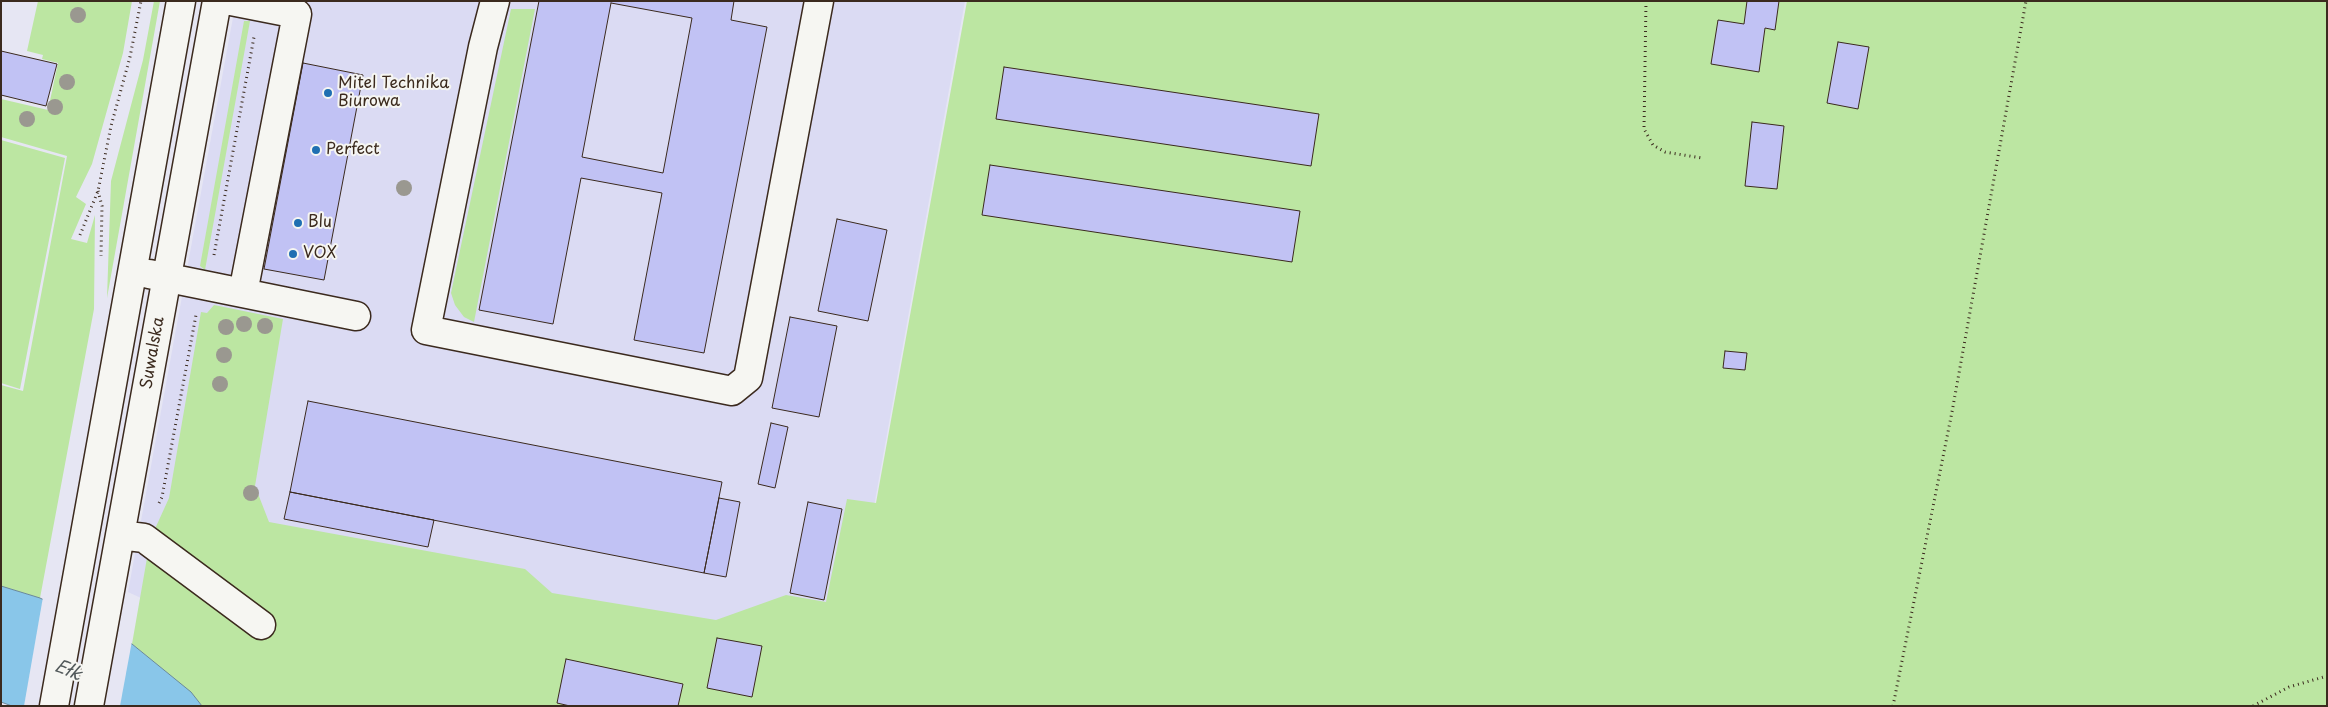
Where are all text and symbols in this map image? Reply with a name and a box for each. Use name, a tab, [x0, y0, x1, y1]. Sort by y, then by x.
place label: Mitel Technika Biurowa	[338, 74, 449, 112]
marker: Mitel Technika Biurowa	[322, 87, 334, 99]
place label: Perfect	[326, 140, 380, 160]
marker: Perfect	[310, 144, 322, 156]
place label: Blu	[308, 213, 332, 233]
marker: Blu	[292, 217, 304, 229]
place label: VOX	[303, 244, 337, 264]
marker: VOX	[287, 248, 299, 260]
street label: Suwalska	[137, 315, 169, 391]
water label: Ełk	[51, 656, 85, 686]

